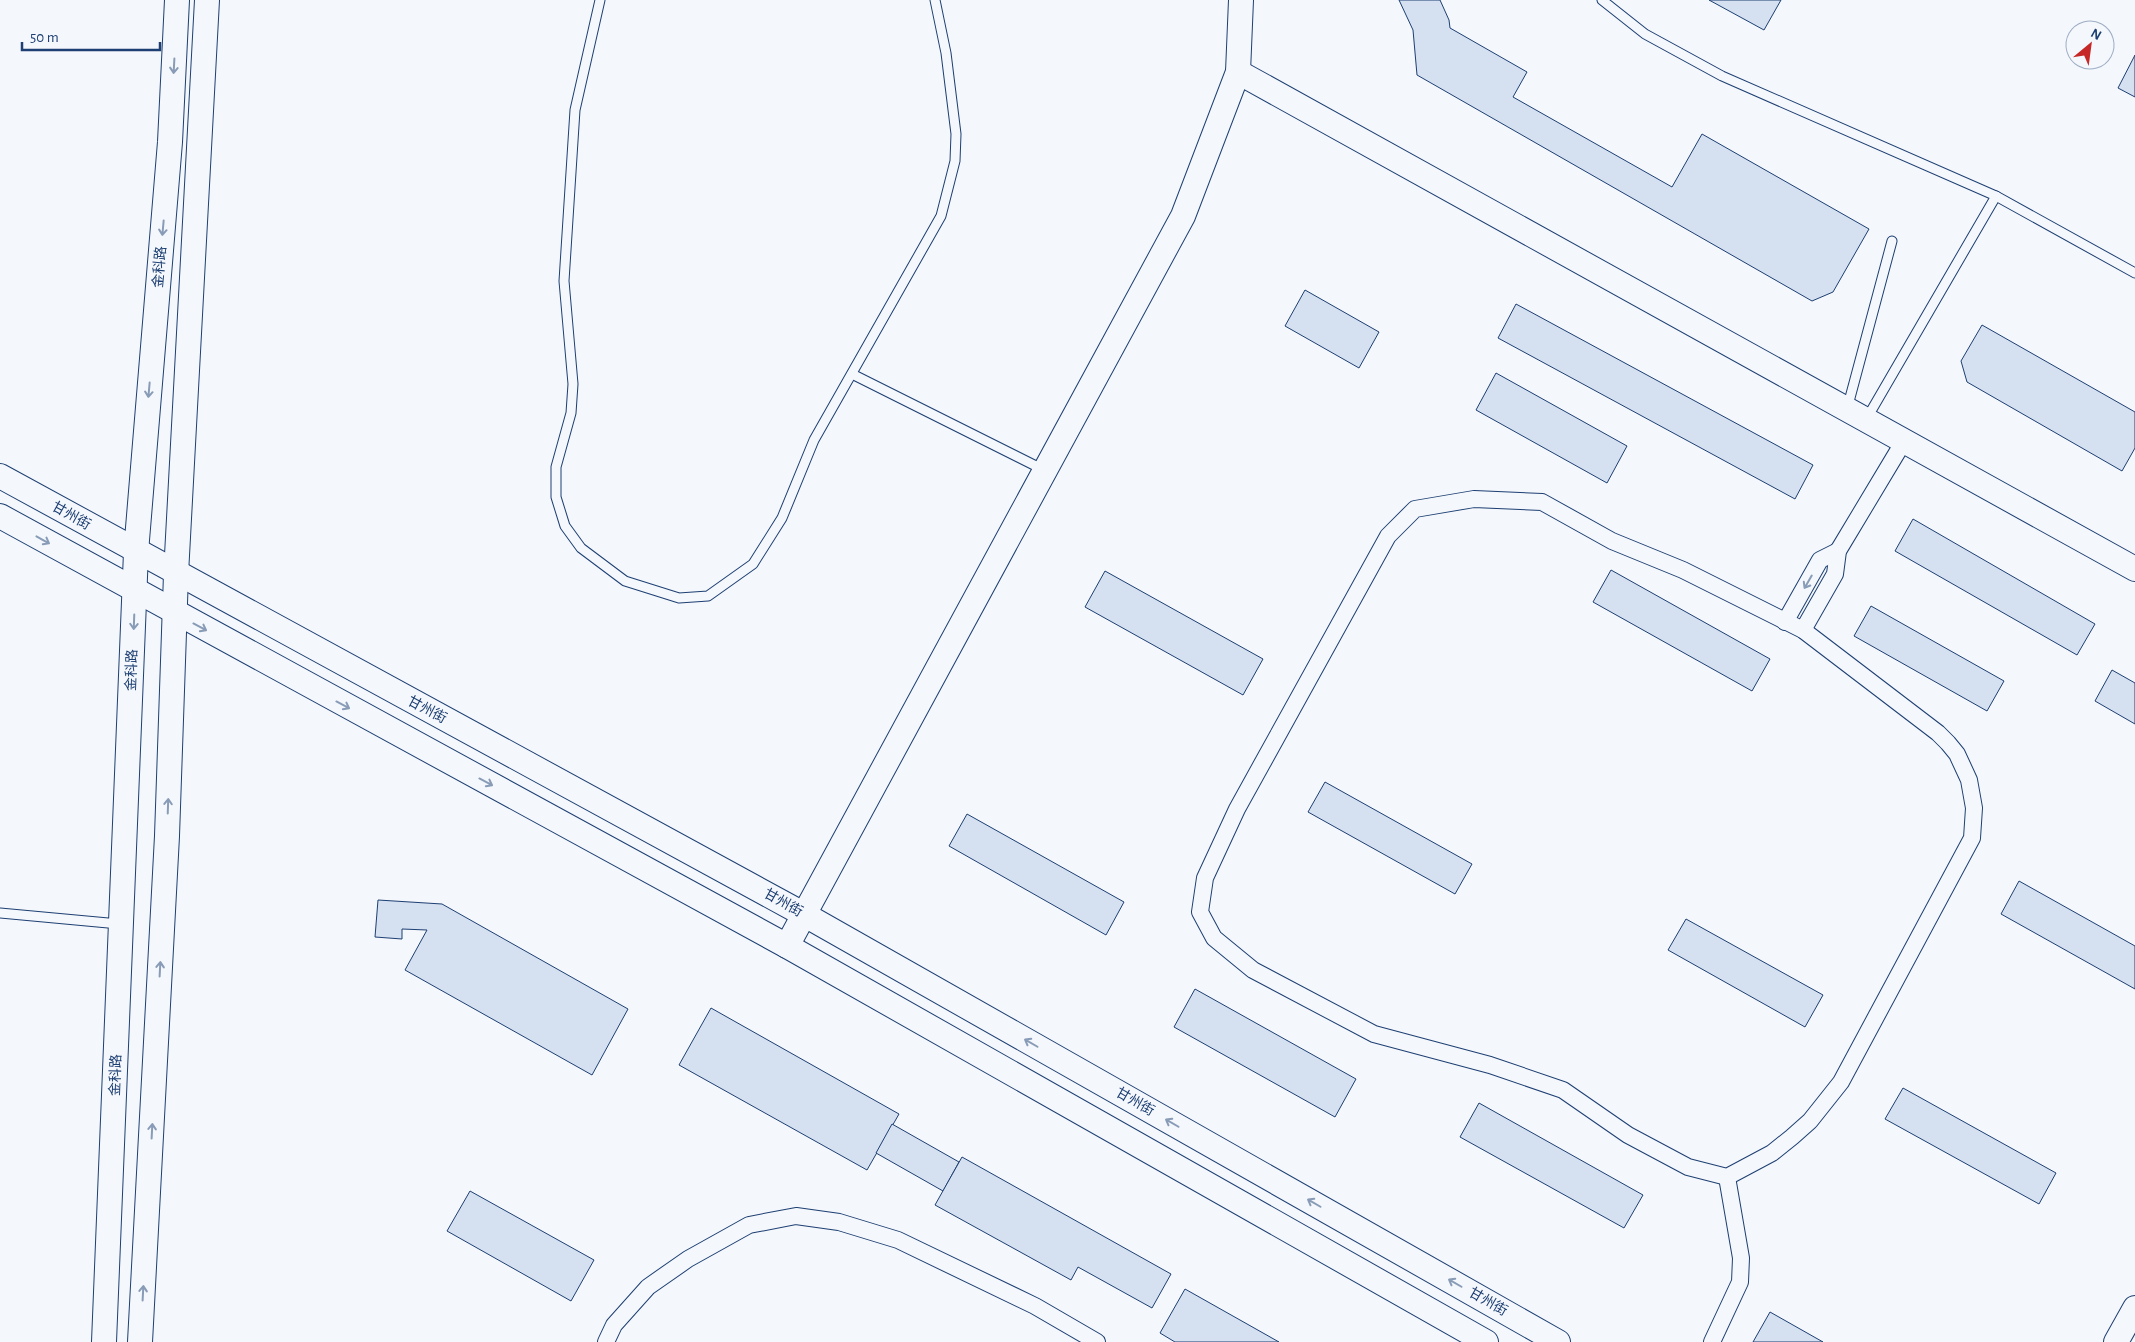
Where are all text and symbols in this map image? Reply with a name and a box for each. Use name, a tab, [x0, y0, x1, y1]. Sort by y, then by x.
scale bar	[22, 20, 160, 52]
north arrow	[2065, 20, 2115, 70]
text: N	[2088, 26, 2103, 43]
text: 50 m	[30, 30, 59, 45]
one-way arrow	[169, 58, 178, 74]
one-way arrow	[158, 220, 167, 236]
street label: 金科路	[150, 245, 169, 289]
one-way arrow	[145, 382, 154, 398]
street label: 甘州街	[49, 498, 94, 532]
one-way arrow	[35, 535, 50, 545]
one-way arrow	[1802, 575, 1812, 589]
one-way arrow	[129, 614, 138, 630]
one-way arrow	[192, 623, 207, 632]
street label: 金科路	[123, 649, 140, 691]
street label: 甘州街	[405, 692, 450, 726]
one-way arrow	[335, 700, 350, 710]
one-way arrow	[478, 777, 493, 787]
one-way arrow	[164, 799, 173, 815]
street label: 甘州街	[761, 885, 806, 919]
one-way arrow	[156, 961, 165, 977]
one-way arrow	[1024, 1038, 1039, 1047]
street label: 金科路	[107, 1054, 124, 1096]
street label: 甘州街	[1113, 1084, 1158, 1119]
one-way arrow	[1166, 1118, 1180, 1128]
one-way arrow	[147, 1123, 156, 1139]
one-way arrow	[1307, 1198, 1321, 1208]
one-way arrow	[1448, 1278, 1463, 1288]
street label: 甘州街	[1466, 1284, 1511, 1319]
one-way arrow	[138, 1286, 147, 1302]

